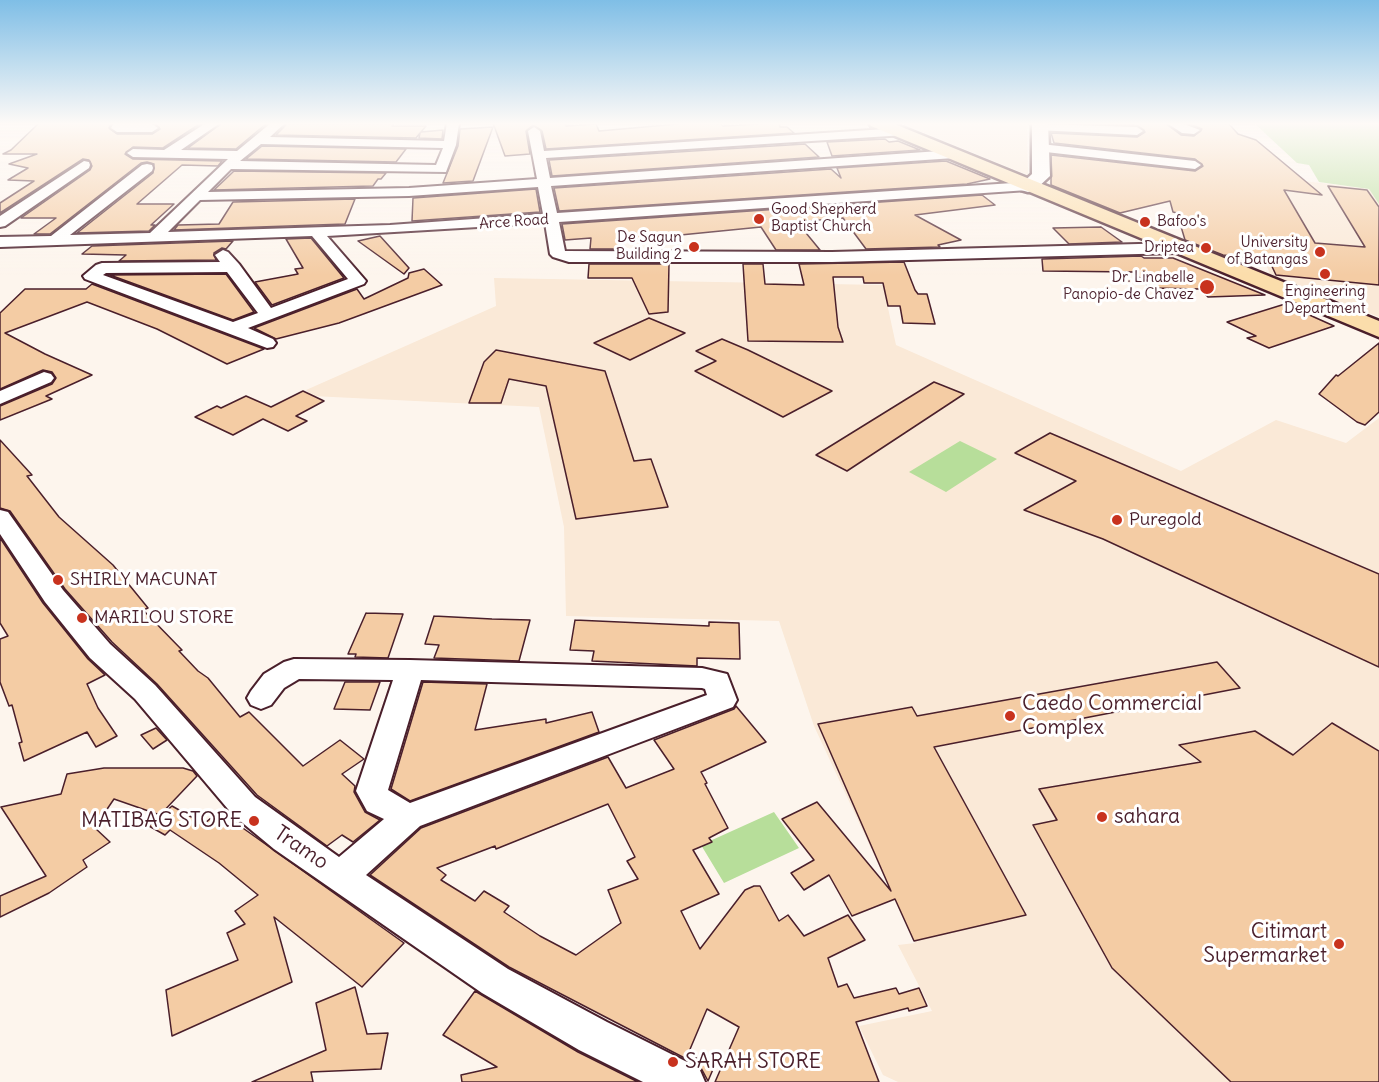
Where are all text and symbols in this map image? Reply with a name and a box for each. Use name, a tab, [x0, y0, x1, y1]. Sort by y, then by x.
place label: Good Shepherd Baptist Church	[771, 201, 876, 236]
street label: Arce Road	[479, 211, 549, 233]
marker: Good Shepherd Baptist Church	[752, 212, 766, 226]
place label: Bafoo's	[1157, 213, 1206, 231]
marker: Bafoo's	[1138, 215, 1152, 229]
place label: De Sagun Building 2	[616, 229, 682, 264]
place label: University of Batangas	[1227, 234, 1308, 269]
place label: Driptea	[1144, 239, 1194, 257]
marker: De Sagun Building 2	[687, 240, 701, 254]
marker: Driptea	[1199, 241, 1213, 255]
marker: University of Batangas	[1313, 245, 1327, 259]
marker: Engineering Department	[1318, 267, 1332, 281]
place label: Dr. Linabelle Panopio-de Chavez	[1063, 269, 1194, 304]
marker: Dr. Linabelle Panopio-de Chavez	[1198, 278, 1216, 296]
place label: Engineering Department	[1284, 283, 1366, 318]
place label: Puregold	[1129, 509, 1202, 531]
marker: Puregold	[1110, 513, 1124, 527]
place label: SHIRLY MACUNAT	[70, 569, 218, 591]
marker: SHIRLY MACUNAT	[51, 573, 65, 587]
place label: MARILOU STORE	[94, 607, 234, 629]
marker: MARILOU STORE	[75, 611, 89, 625]
place label: Caedo Commercial Complex	[1022, 691, 1202, 741]
marker: Caedo Commercial Complex	[1003, 709, 1017, 723]
place label: sahara	[1114, 804, 1180, 830]
place label: MATIBAG STORE	[81, 808, 242, 834]
marker: sahara	[1095, 810, 1109, 824]
marker: MATIBAG STORE	[247, 814, 261, 828]
street label: Tramo	[269, 821, 333, 875]
place label: Citimart Supermarket	[1203, 919, 1327, 969]
marker: Citimart Supermarket	[1332, 937, 1346, 951]
place label: SARAH STORE	[685, 1049, 821, 1075]
marker: SARAH STORE	[666, 1055, 680, 1069]

